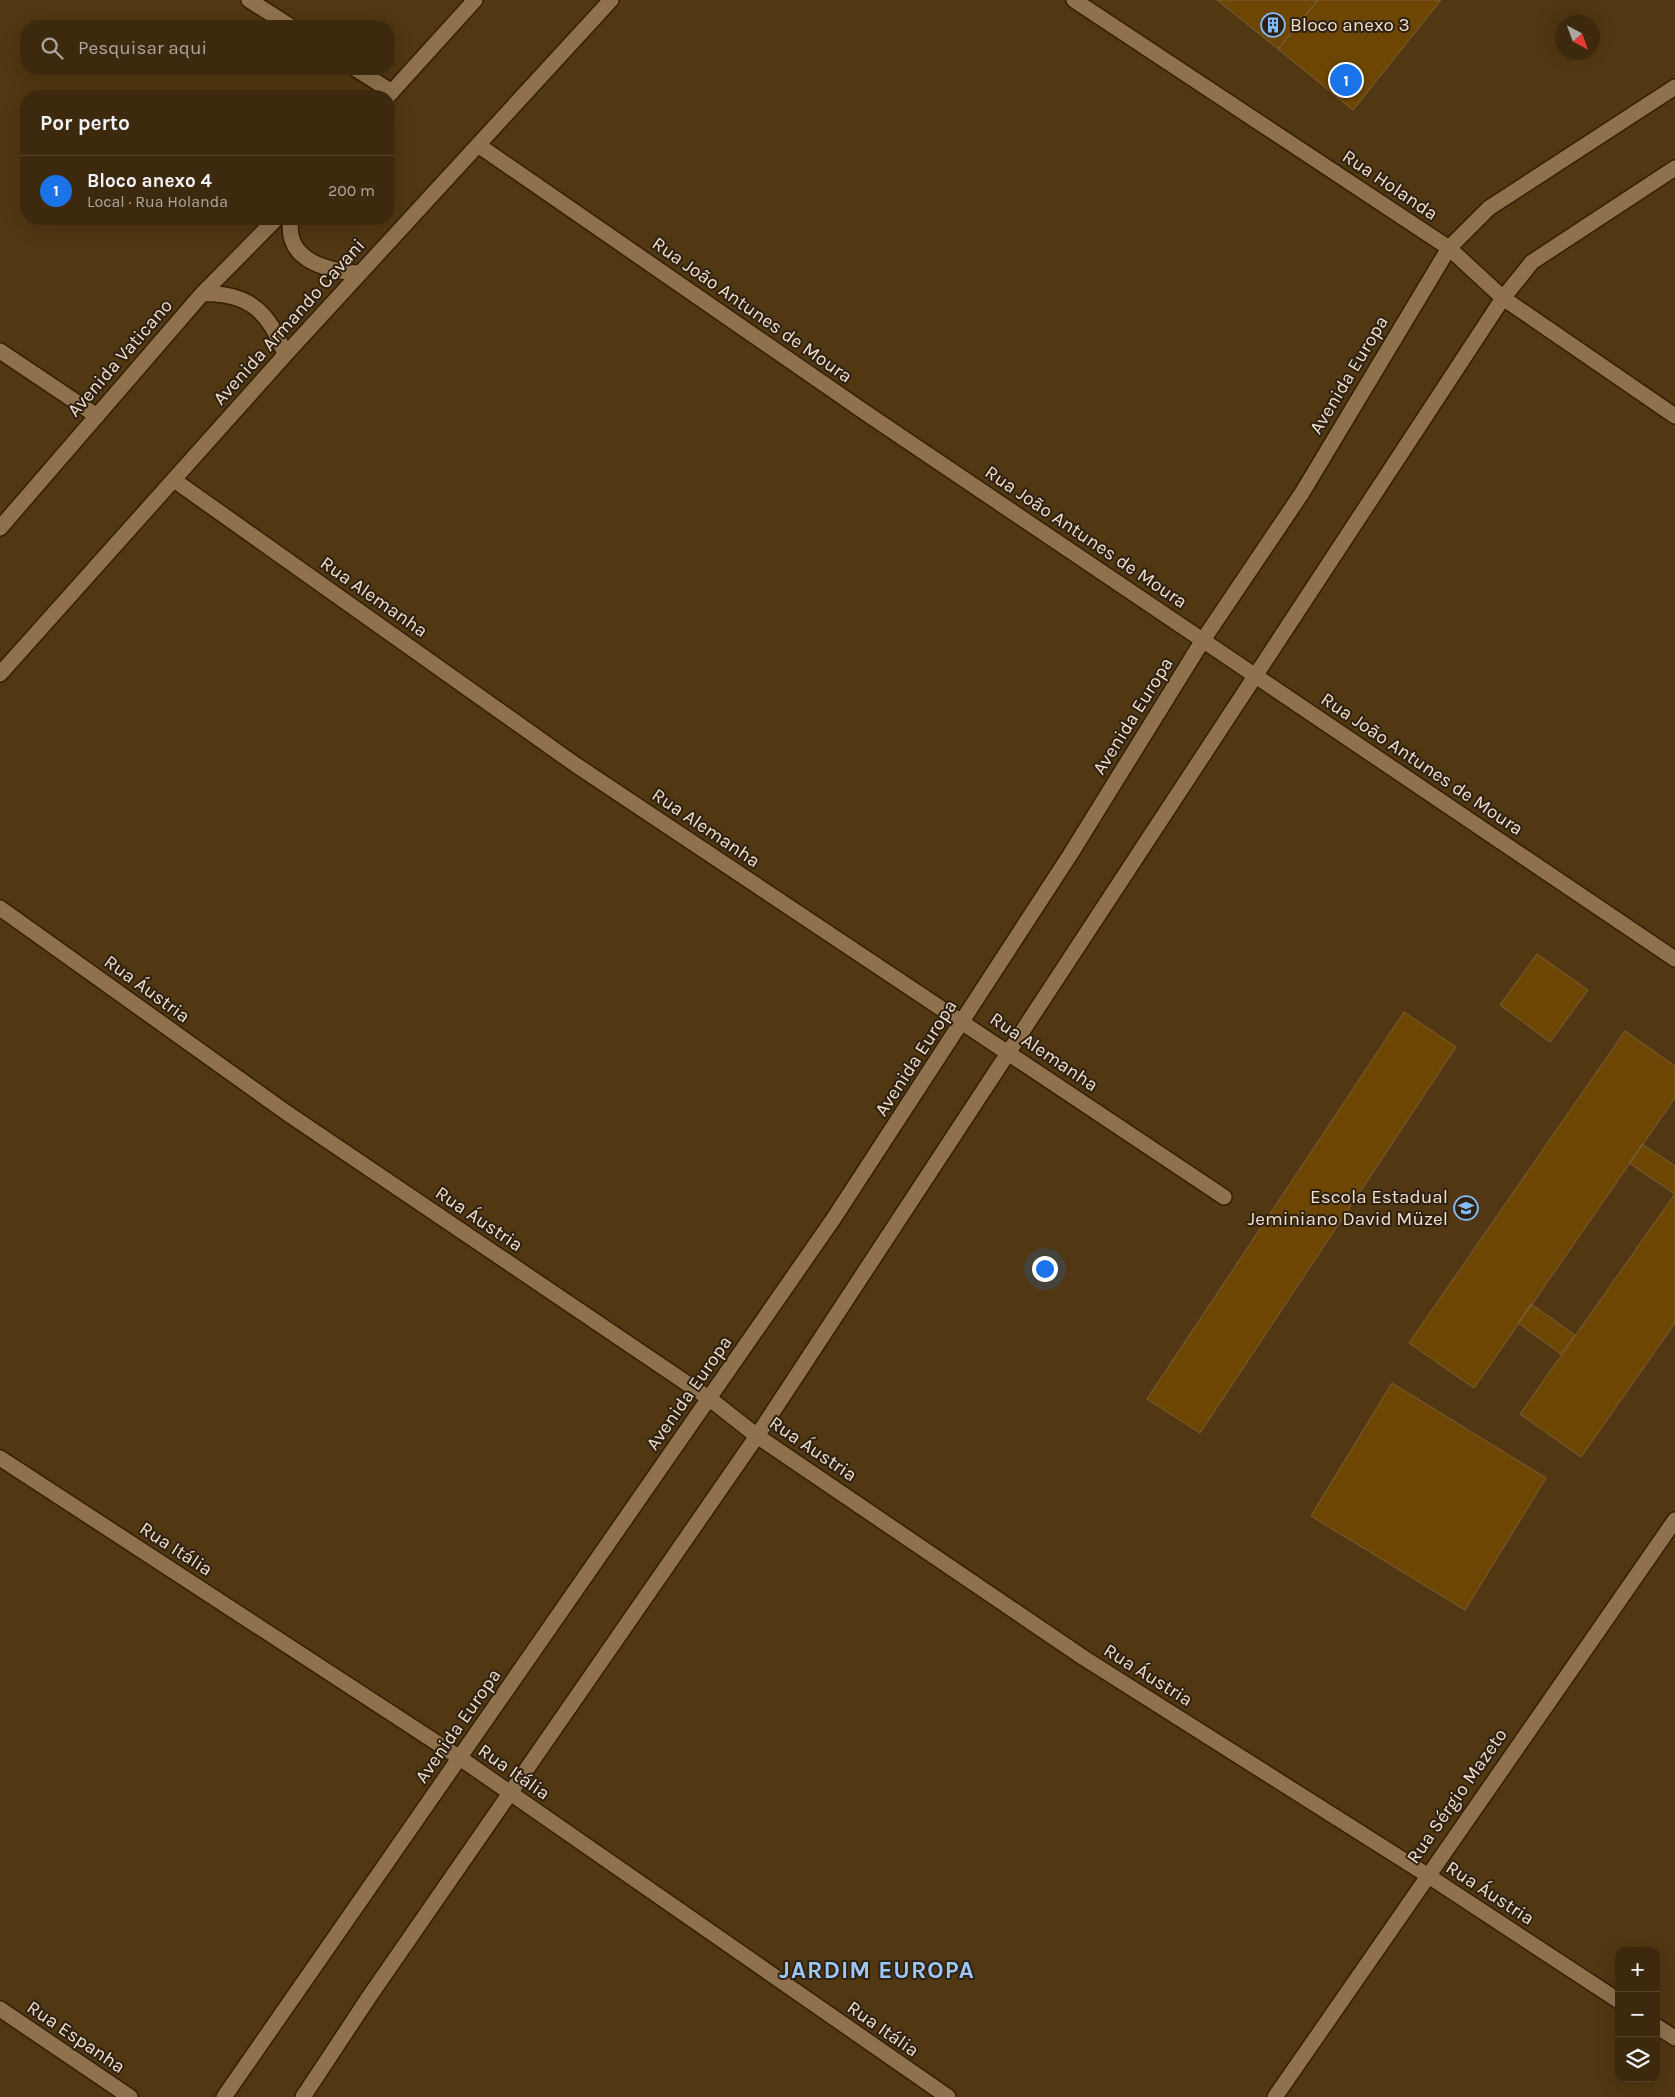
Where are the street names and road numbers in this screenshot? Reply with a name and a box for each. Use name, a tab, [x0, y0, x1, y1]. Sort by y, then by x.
street label: Rua Holanda	[1338, 145, 1442, 225]
street label: Rua João Antunes de Moura	[648, 232, 856, 388]
street label: Avenida Armando Cavani	[209, 234, 369, 410]
street label: Avenida Vaticano	[63, 295, 177, 421]
street label: Avenida Europa	[1305, 312, 1393, 438]
street label: Rua João Antunes de Moura	[981, 461, 1191, 613]
street label: Rua Alemanha	[316, 552, 432, 642]
street label: Avenida Europa	[1088, 653, 1178, 779]
street label: Rua João Antunes de Moura	[1317, 688, 1527, 840]
street label: Rua Alemanha	[648, 784, 764, 872]
street label: Rua Áustria	[100, 950, 195, 1027]
street label: Avenida Europa	[870, 996, 962, 1120]
street label: Rua Alemanha	[986, 1008, 1102, 1096]
street label: Rua Áustria	[431, 1181, 527, 1256]
street label: Avenida Europa	[642, 1332, 736, 1454]
street label: Rua Áustria	[765, 1411, 861, 1486]
street label: Rua Itália	[135, 1517, 217, 1581]
street label: Rua Áustria	[1099, 1638, 1197, 1711]
street label: Avenida Europa	[411, 1665, 505, 1787]
street label: Rua Sérgio Mazeto	[1402, 1724, 1512, 1868]
street label: Rua Itália	[474, 1739, 554, 1805]
street label: Rua Áustria	[1442, 1856, 1539, 1930]
street label: Rua Espanha	[23, 1996, 129, 2078]
street label: Rua Itália	[843, 1996, 923, 2062]

